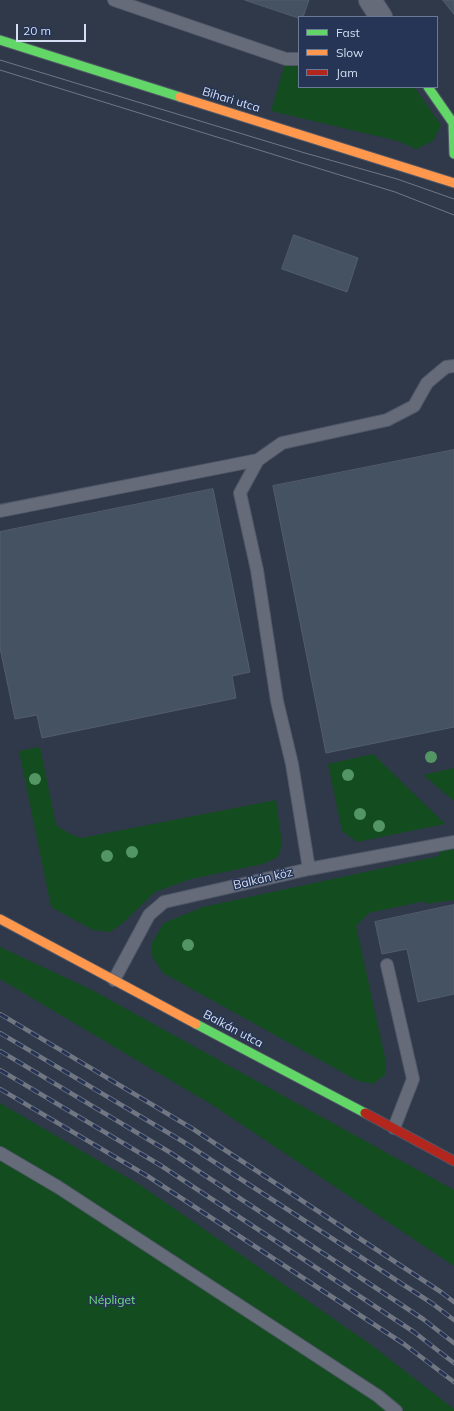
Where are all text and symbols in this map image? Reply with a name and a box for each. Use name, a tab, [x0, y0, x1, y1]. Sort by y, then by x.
scale bar	[18, 16, 88, 42]
legend	[298, 16, 438, 88]
text: 20 m	[23, 23, 51, 38]
text: Fast	[336, 25, 360, 40]
text: Slow	[336, 45, 364, 60]
text: Jam	[336, 65, 358, 80]
street label: Bihari utca	[200, 84, 262, 116]
street label: Balkán köz	[232, 865, 294, 893]
street label: Balkán utca	[201, 1007, 265, 1051]
park label: Népliget	[89, 1293, 135, 1307]

